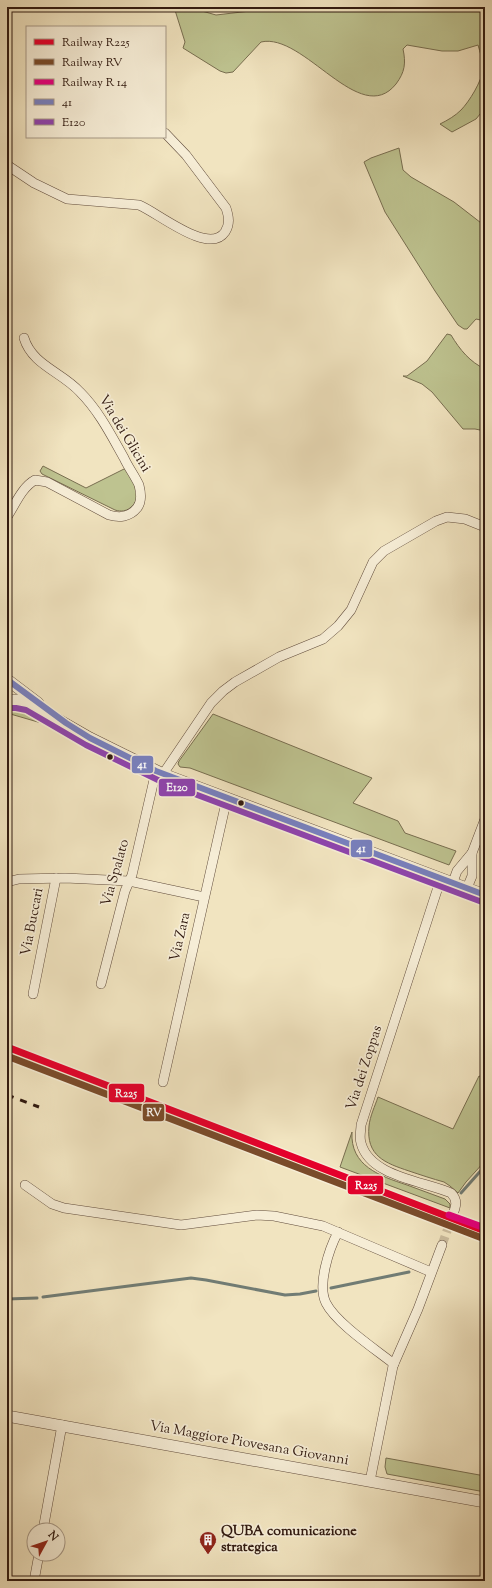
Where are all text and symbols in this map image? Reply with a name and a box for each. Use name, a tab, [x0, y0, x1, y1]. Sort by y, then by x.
legend	[26, 26, 166, 138]
text: Railway R225	[62, 34, 130, 52]
text: Railway RV	[62, 54, 123, 72]
text: Railway R 14	[62, 74, 127, 92]
text: 41	[62, 94, 72, 112]
text: E120	[62, 114, 85, 132]
street label: Via dei Glicini	[93, 392, 155, 476]
unlabelled marker	[105, 752, 115, 762]
line badge: 41	[131, 755, 154, 774]
text: 41	[136, 757, 147, 773]
line badge: E120	[158, 778, 196, 797]
text: E120	[165, 780, 188, 796]
unlabelled marker	[236, 798, 246, 808]
street label: Via Spalato	[97, 837, 135, 909]
line badge: 41	[350, 839, 373, 858]
text: 41	[355, 841, 366, 857]
street label: Via Buccari	[17, 886, 49, 958]
street label: Via Zara	[166, 910, 196, 963]
street label: Via dei Zoppas	[342, 1023, 388, 1113]
line badge: R225	[108, 1083, 145, 1103]
text: R225	[114, 1086, 137, 1102]
line badge: RV	[142, 1103, 165, 1122]
text: RV	[145, 1105, 162, 1121]
line badge: R225	[347, 1175, 384, 1195]
text: R225	[354, 1178, 377, 1194]
street label: Via Maggiore Piovesana Giovanni	[148, 1417, 350, 1471]
north arrow	[26, 1522, 66, 1562]
place label: QUBA comunicazione strategica	[221, 1522, 357, 1558]
text: N	[43, 1527, 62, 1545]
building icon: QUBA comunicazione strategica	[198, 1530, 218, 1555]

